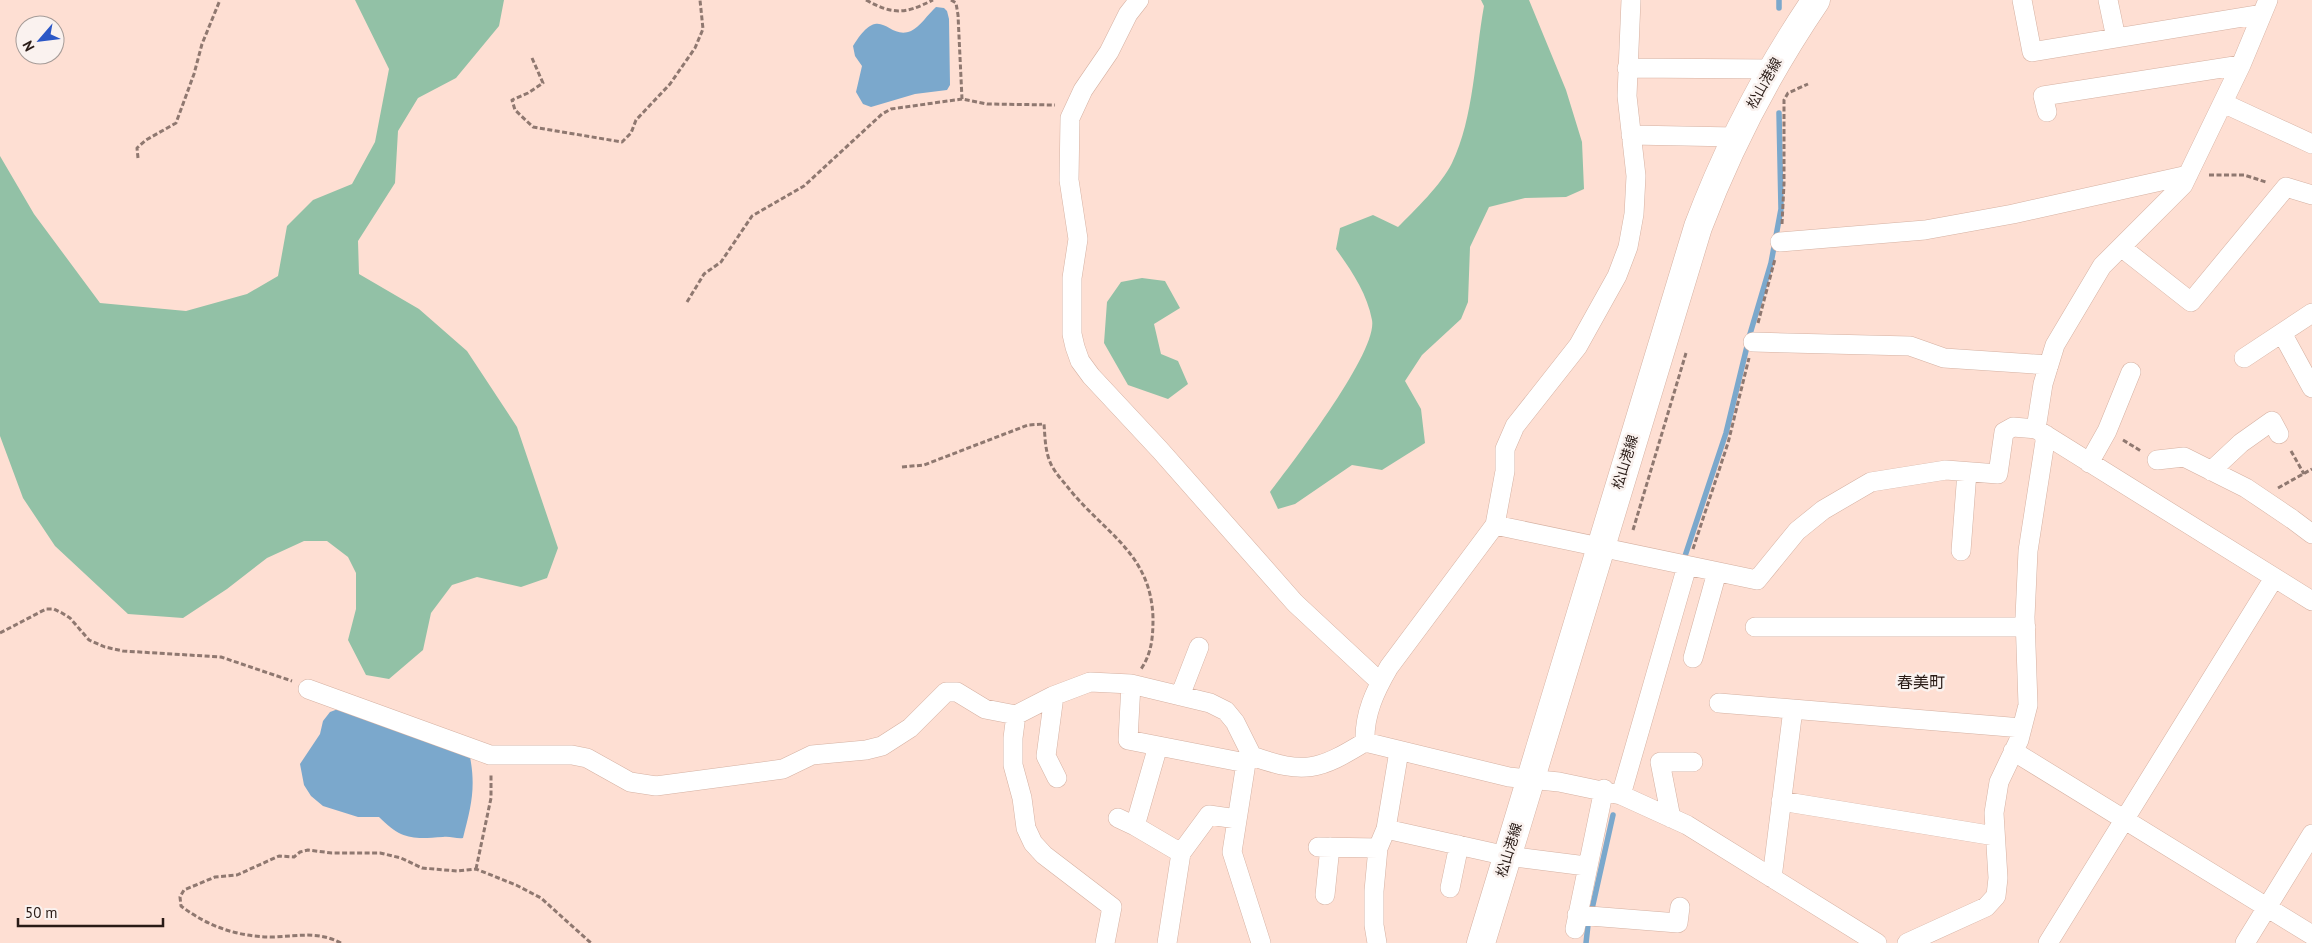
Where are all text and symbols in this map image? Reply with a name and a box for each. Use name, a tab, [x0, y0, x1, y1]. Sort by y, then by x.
north arrow	[15, 15, 65, 65]
text: N	[18, 38, 39, 54]
street label: 松山港線	[1743, 54, 1785, 112]
street label: 松山港線	[1608, 433, 1642, 491]
district label: 春美町	[1897, 672, 1945, 692]
street label: 松山港線	[1492, 821, 1526, 879]
scale bar	[18, 896, 162, 928]
text: 50 m	[25, 903, 58, 922]

